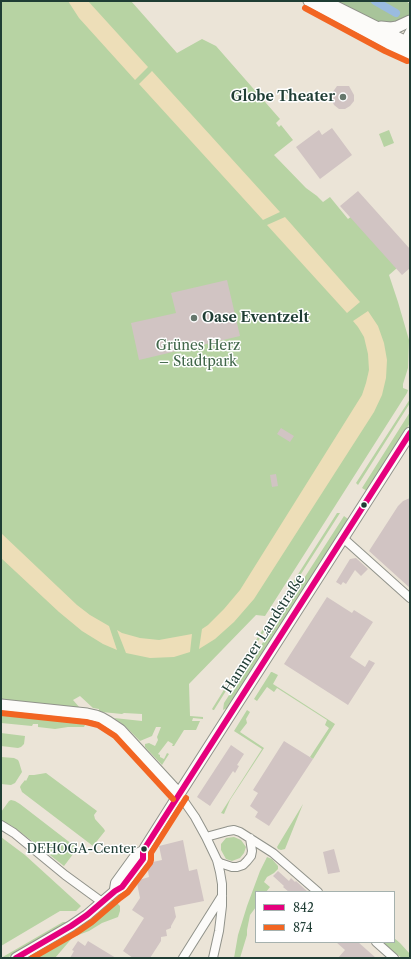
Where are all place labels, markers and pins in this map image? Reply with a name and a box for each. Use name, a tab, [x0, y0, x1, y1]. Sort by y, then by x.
place label: Globe Theater	[231, 89, 335, 105]
marker: Globe Theater	[338, 92, 348, 102]
place label: Oase Eventzelt	[202, 310, 309, 326]
marker: Oase Eventzelt	[189, 313, 199, 323]
unlabelled marker	[359, 500, 369, 510]
place label: DEHOGA-Center	[26, 841, 136, 857]
marker: DEHOGA-Center	[139, 844, 149, 854]

